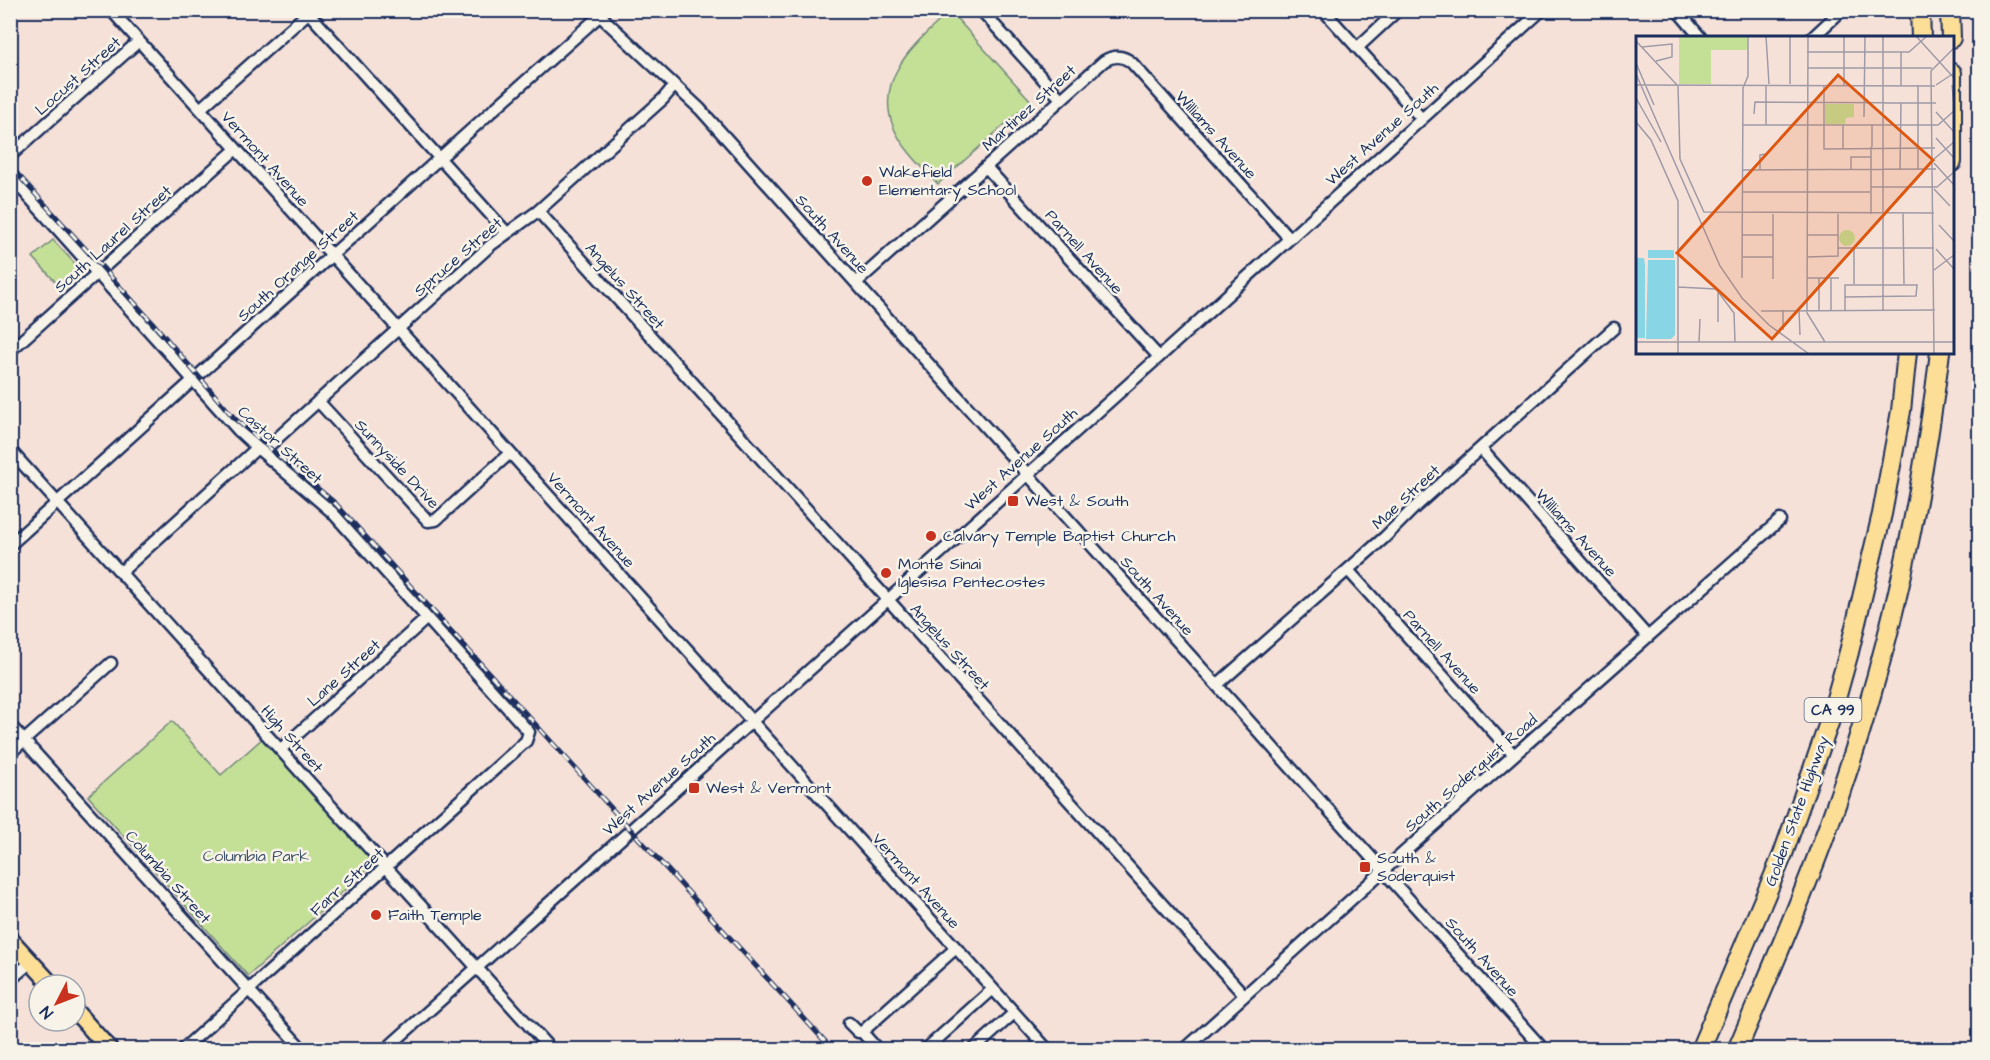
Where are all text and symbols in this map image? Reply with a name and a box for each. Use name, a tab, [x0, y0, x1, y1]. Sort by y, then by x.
street label: Locust Street	[30, 31, 126, 121]
inset map	[1636, 36, 1954, 354]
street label: Martinez Street	[977, 60, 1081, 156]
street label: West Avenue South	[1321, 77, 1443, 191]
street label: Williams Avenue	[1170, 86, 1262, 184]
street label: Vermont Avenue	[216, 106, 314, 212]
place label: Wakefield Elementary School	[879, 161, 1016, 202]
marker: Wakefield Elementary School	[860, 174, 874, 188]
street label: South Laurel Street	[49, 180, 177, 298]
street label: South Avenue	[790, 189, 874, 279]
street label: South Orange Street	[232, 205, 365, 327]
street label: Parnell Avenue	[1040, 205, 1128, 299]
street label: Spruce Street	[409, 212, 507, 302]
street label: Angelus Street	[579, 238, 670, 335]
street label: Castor Street	[233, 401, 328, 490]
street label: West Avenue South	[960, 402, 1082, 516]
street label: Sunnyside Drive	[349, 414, 445, 515]
street label: Mae Street	[1367, 459, 1445, 534]
street label: Vermont Avenue	[542, 467, 640, 573]
street label: Williams Avenue	[1530, 484, 1622, 582]
place label: West & South	[1025, 490, 1129, 512]
marker: West & South	[1006, 494, 1020, 508]
place label: Calvary Temple Baptist Church	[943, 525, 1176, 548]
marker: Calvary Temple Baptist Church	[924, 529, 938, 543]
street label: South Avenue	[1115, 551, 1199, 641]
place label: Monte Sinai Iglesisa Pentecostes	[898, 553, 1045, 594]
marker: Monte Sinai Iglesisa Pentecostes	[879, 566, 893, 580]
street label: Angelus Street	[904, 599, 995, 696]
street label: Parnell Avenue	[1398, 605, 1486, 699]
street label: Lane Street	[303, 634, 386, 712]
road number: CA 99	[1804, 698, 1862, 722]
street label: High Street	[255, 700, 329, 779]
street label: South Soderquist Road	[1400, 709, 1542, 837]
street label: West Avenue South	[598, 727, 720, 841]
street label: Golden State Highway	[1760, 733, 1835, 890]
place label: West & Vermont	[706, 777, 832, 799]
marker: West & Vermont	[687, 781, 701, 795]
street label: Columbia Street	[120, 826, 216, 929]
street label: Vermont Avenue	[867, 828, 965, 934]
street label: Farr Street	[305, 842, 389, 921]
park label: Columbia Park	[203, 845, 309, 867]
place label: South & Soderquist	[1377, 847, 1456, 887]
marker: South & Soderquist	[1358, 860, 1372, 874]
place label: Faith Temple	[388, 904, 482, 926]
marker: Faith Temple	[369, 908, 383, 922]
street label: South Avenue	[1440, 912, 1524, 1002]
north arrow	[27, 973, 87, 1033]
text: N	[35, 1001, 58, 1023]

